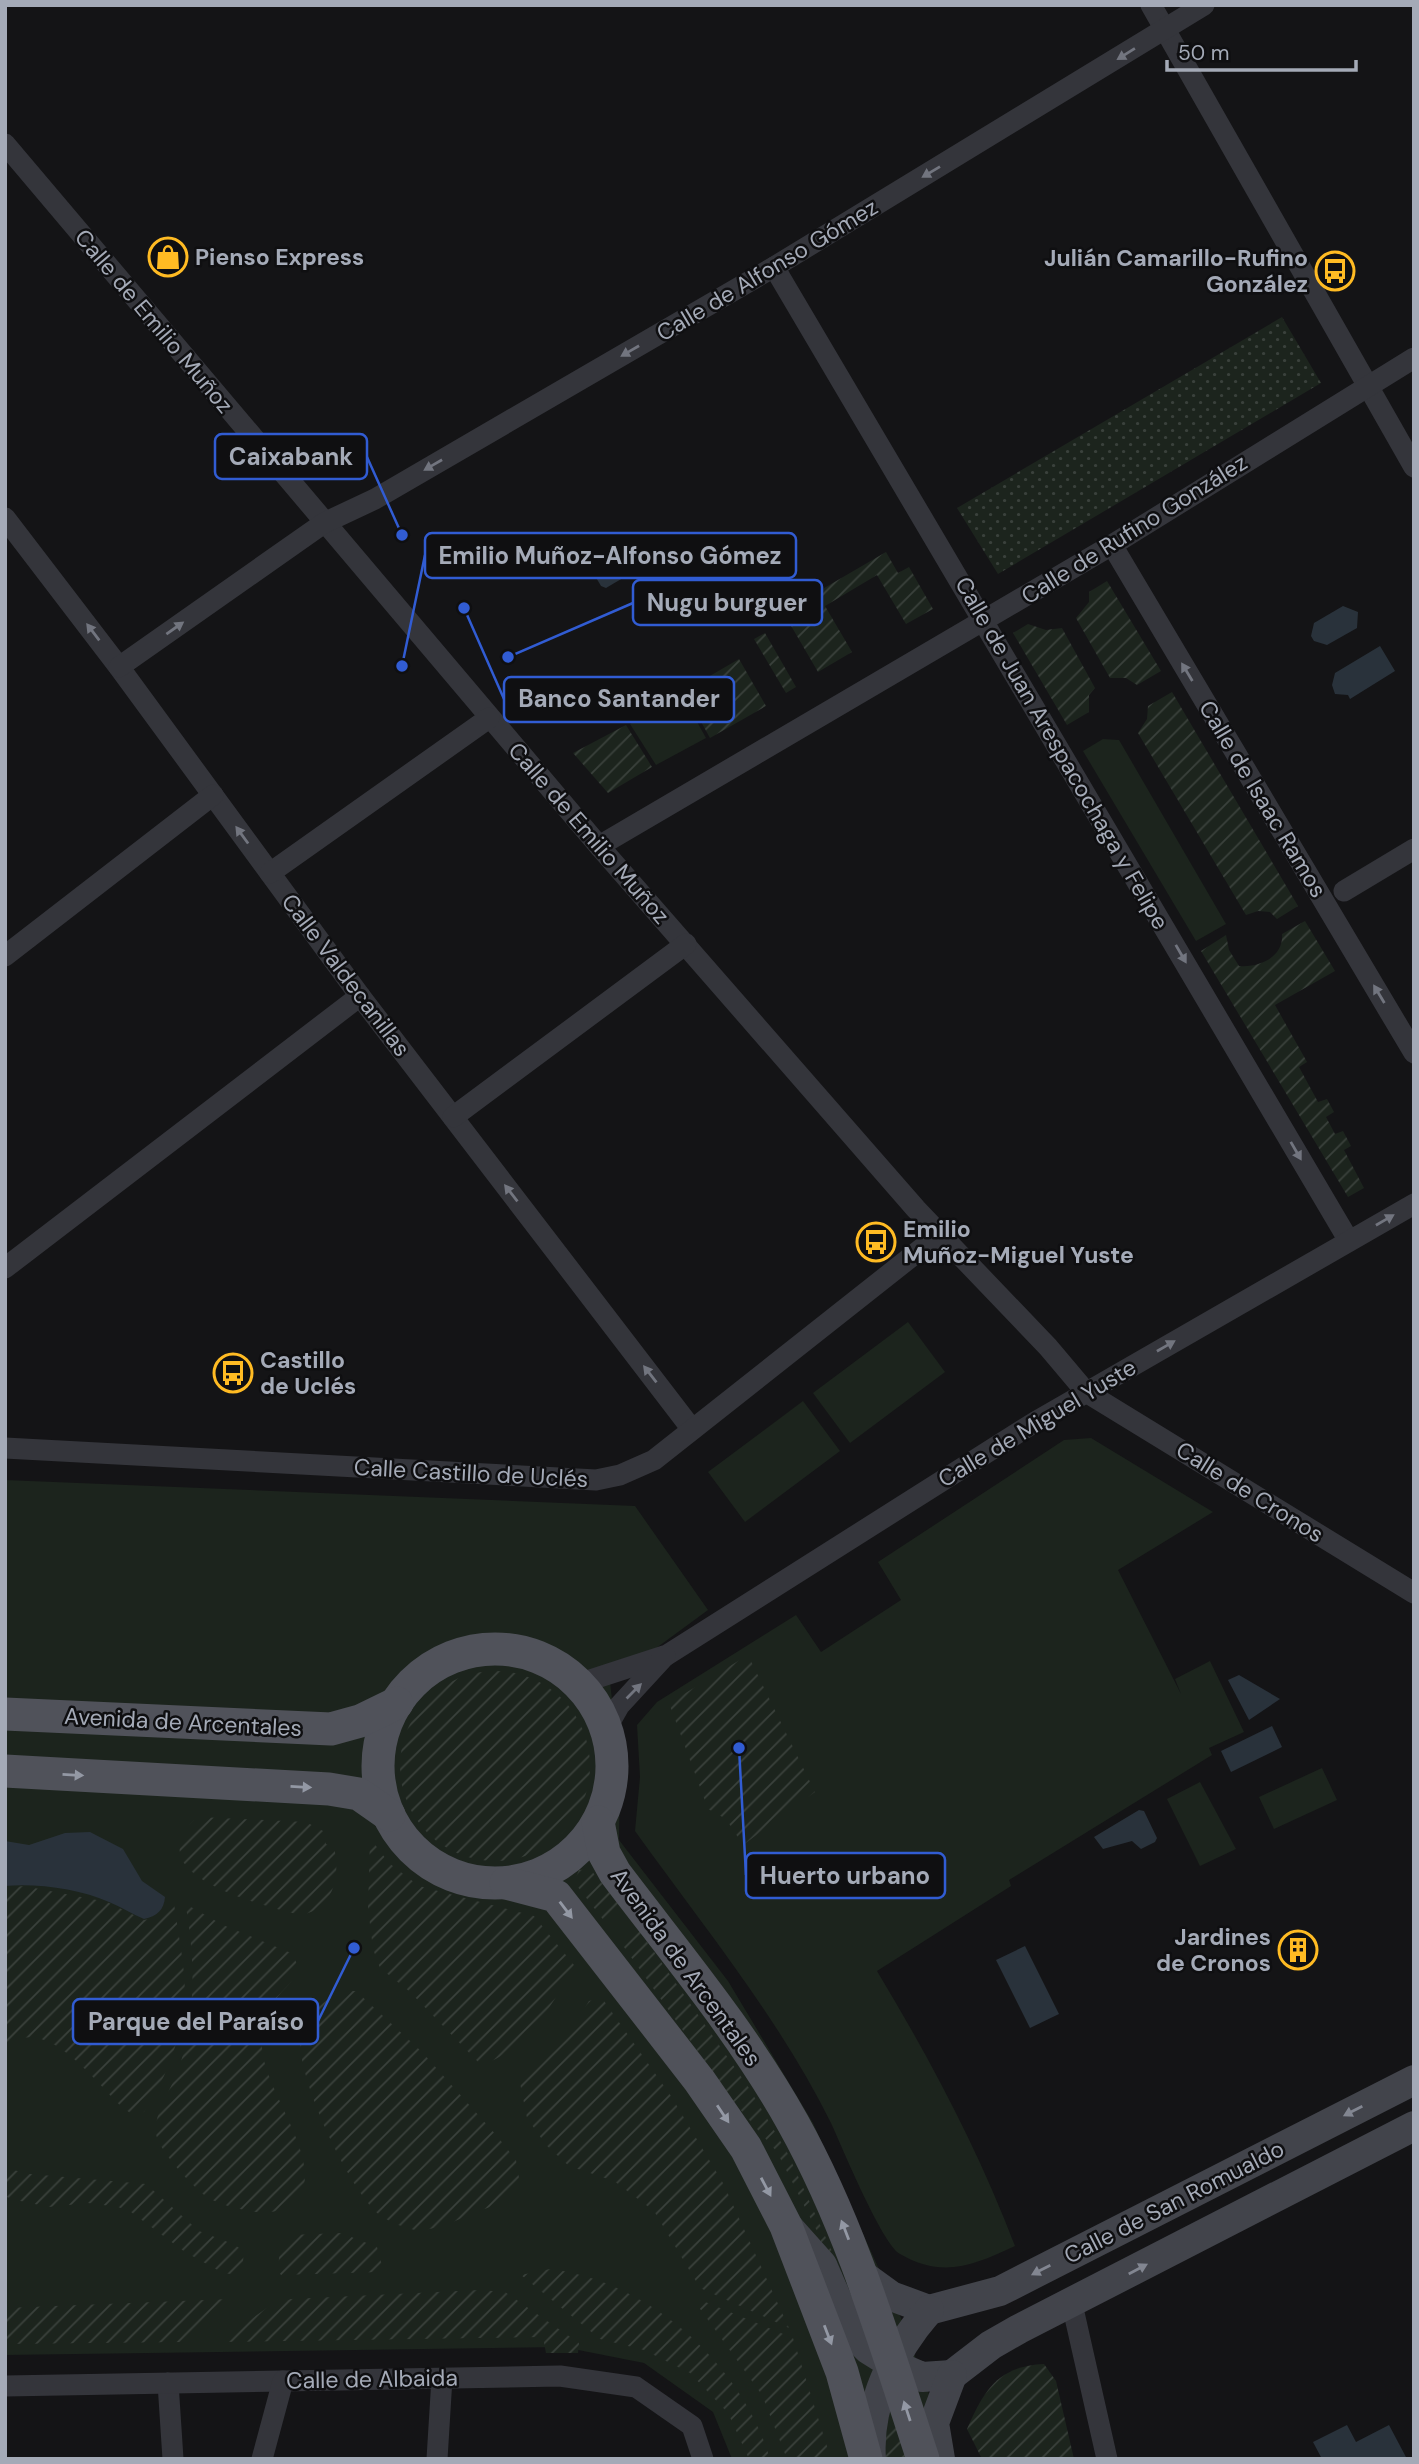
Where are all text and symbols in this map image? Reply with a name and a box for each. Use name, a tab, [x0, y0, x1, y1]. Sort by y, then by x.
scale bar	[1167, 28, 1356, 72]
text: 50 m	[1178, 39, 1229, 67]
one-way arrow	[1116, 48, 1135, 61]
one-way arrow	[921, 166, 940, 178]
street label: Calle de Alfonso Gómez	[651, 192, 883, 348]
street label: Calle de Emilio Muñoz	[68, 223, 240, 419]
shop icon: Pienso Express	[147, 236, 189, 278]
place label: Pienso Express	[195, 242, 364, 272]
place label: Julián Camarillo-Rufino González	[1044, 243, 1308, 299]
bus stop icon: Julián Camarillo-Rufino González	[1314, 250, 1356, 292]
one-way arrow	[620, 345, 640, 357]
callout: Caixabank	[215, 434, 367, 479]
text: Caixabank	[229, 441, 353, 472]
street label: Calle de Rufino González	[1015, 447, 1253, 611]
one-way arrow	[424, 459, 443, 471]
callout: Emilio Muñoz-Alfonso Gómez	[425, 533, 796, 578]
text: Emilio Muñoz-Alfonso Gómez	[438, 540, 782, 571]
street label: Calle de Juan Arespacochaga y Felipe	[948, 571, 1176, 935]
callout: Nugu burguer	[633, 580, 822, 625]
text: Nugu burguer	[647, 587, 807, 618]
one-way arrow	[166, 621, 184, 635]
one-way arrow	[85, 624, 100, 642]
one-way arrow	[1181, 662, 1194, 681]
callout: Banco Santander	[504, 677, 734, 722]
text: Banco Santander	[518, 683, 720, 714]
street label: Calle de Isaac Ramos	[1192, 695, 1334, 903]
street label: Calle de Emilio Muñoz	[502, 736, 676, 930]
one-way arrow	[235, 826, 249, 844]
street label: Calle Valdecanillas	[275, 888, 417, 1062]
one-way arrow	[1174, 945, 1187, 964]
one-way arrow	[1373, 984, 1385, 1003]
one-way arrow	[1289, 1141, 1302, 1160]
one-way arrow	[504, 1185, 519, 1203]
place label: Emilio Muñoz-Miguel Yuste	[903, 1214, 1134, 1270]
one-way arrow	[1375, 1214, 1395, 1226]
bus stop icon: Emilio Muñoz-Miguel Yuste	[855, 1221, 897, 1263]
one-way arrow	[1157, 1339, 1176, 1352]
place label: Castillo de Uclés	[260, 1345, 356, 1401]
bus stop icon: Castillo de Uclés	[212, 1352, 254, 1394]
street label: Calle de Miguel Yuste	[932, 1352, 1142, 1494]
one-way arrow	[642, 1365, 657, 1383]
street label: Calle de Cronos	[1171, 1435, 1329, 1549]
street label: Calle Castillo de Uclés	[353, 1452, 589, 1494]
one-way arrow	[626, 1682, 643, 1699]
street label: Avenida de Arcentales	[63, 1701, 303, 1743]
one-way arrow	[63, 1769, 85, 1780]
one-way arrow	[290, 1782, 312, 1793]
callout: Huerto urbano	[746, 1853, 945, 1898]
text: Huerto urbano	[760, 1860, 930, 1891]
street label: Avenida de Arcentales	[604, 1862, 768, 2072]
one-way arrow	[559, 1901, 573, 1919]
place label: Jardines de Cronos	[1156, 1922, 1271, 1978]
building icon: Jardines de Cronos	[1277, 1929, 1319, 1971]
callout: Parque del Paraíso	[73, 1999, 318, 2044]
text: Parque del Paraíso	[88, 2006, 304, 2037]
one-way arrow	[716, 2104, 729, 2124]
one-way arrow	[1343, 2106, 1363, 2117]
street label: Calle de San Romualdo	[1059, 2133, 1289, 2271]
one-way arrow	[760, 2177, 771, 2197]
one-way arrow	[839, 2220, 850, 2241]
one-way arrow	[1031, 2264, 1051, 2275]
one-way arrow	[1128, 2264, 1148, 2275]
one-way arrow	[822, 2325, 833, 2346]
street label: Calle de Albaida	[286, 2363, 458, 2395]
one-way arrow	[902, 2401, 912, 2422]

